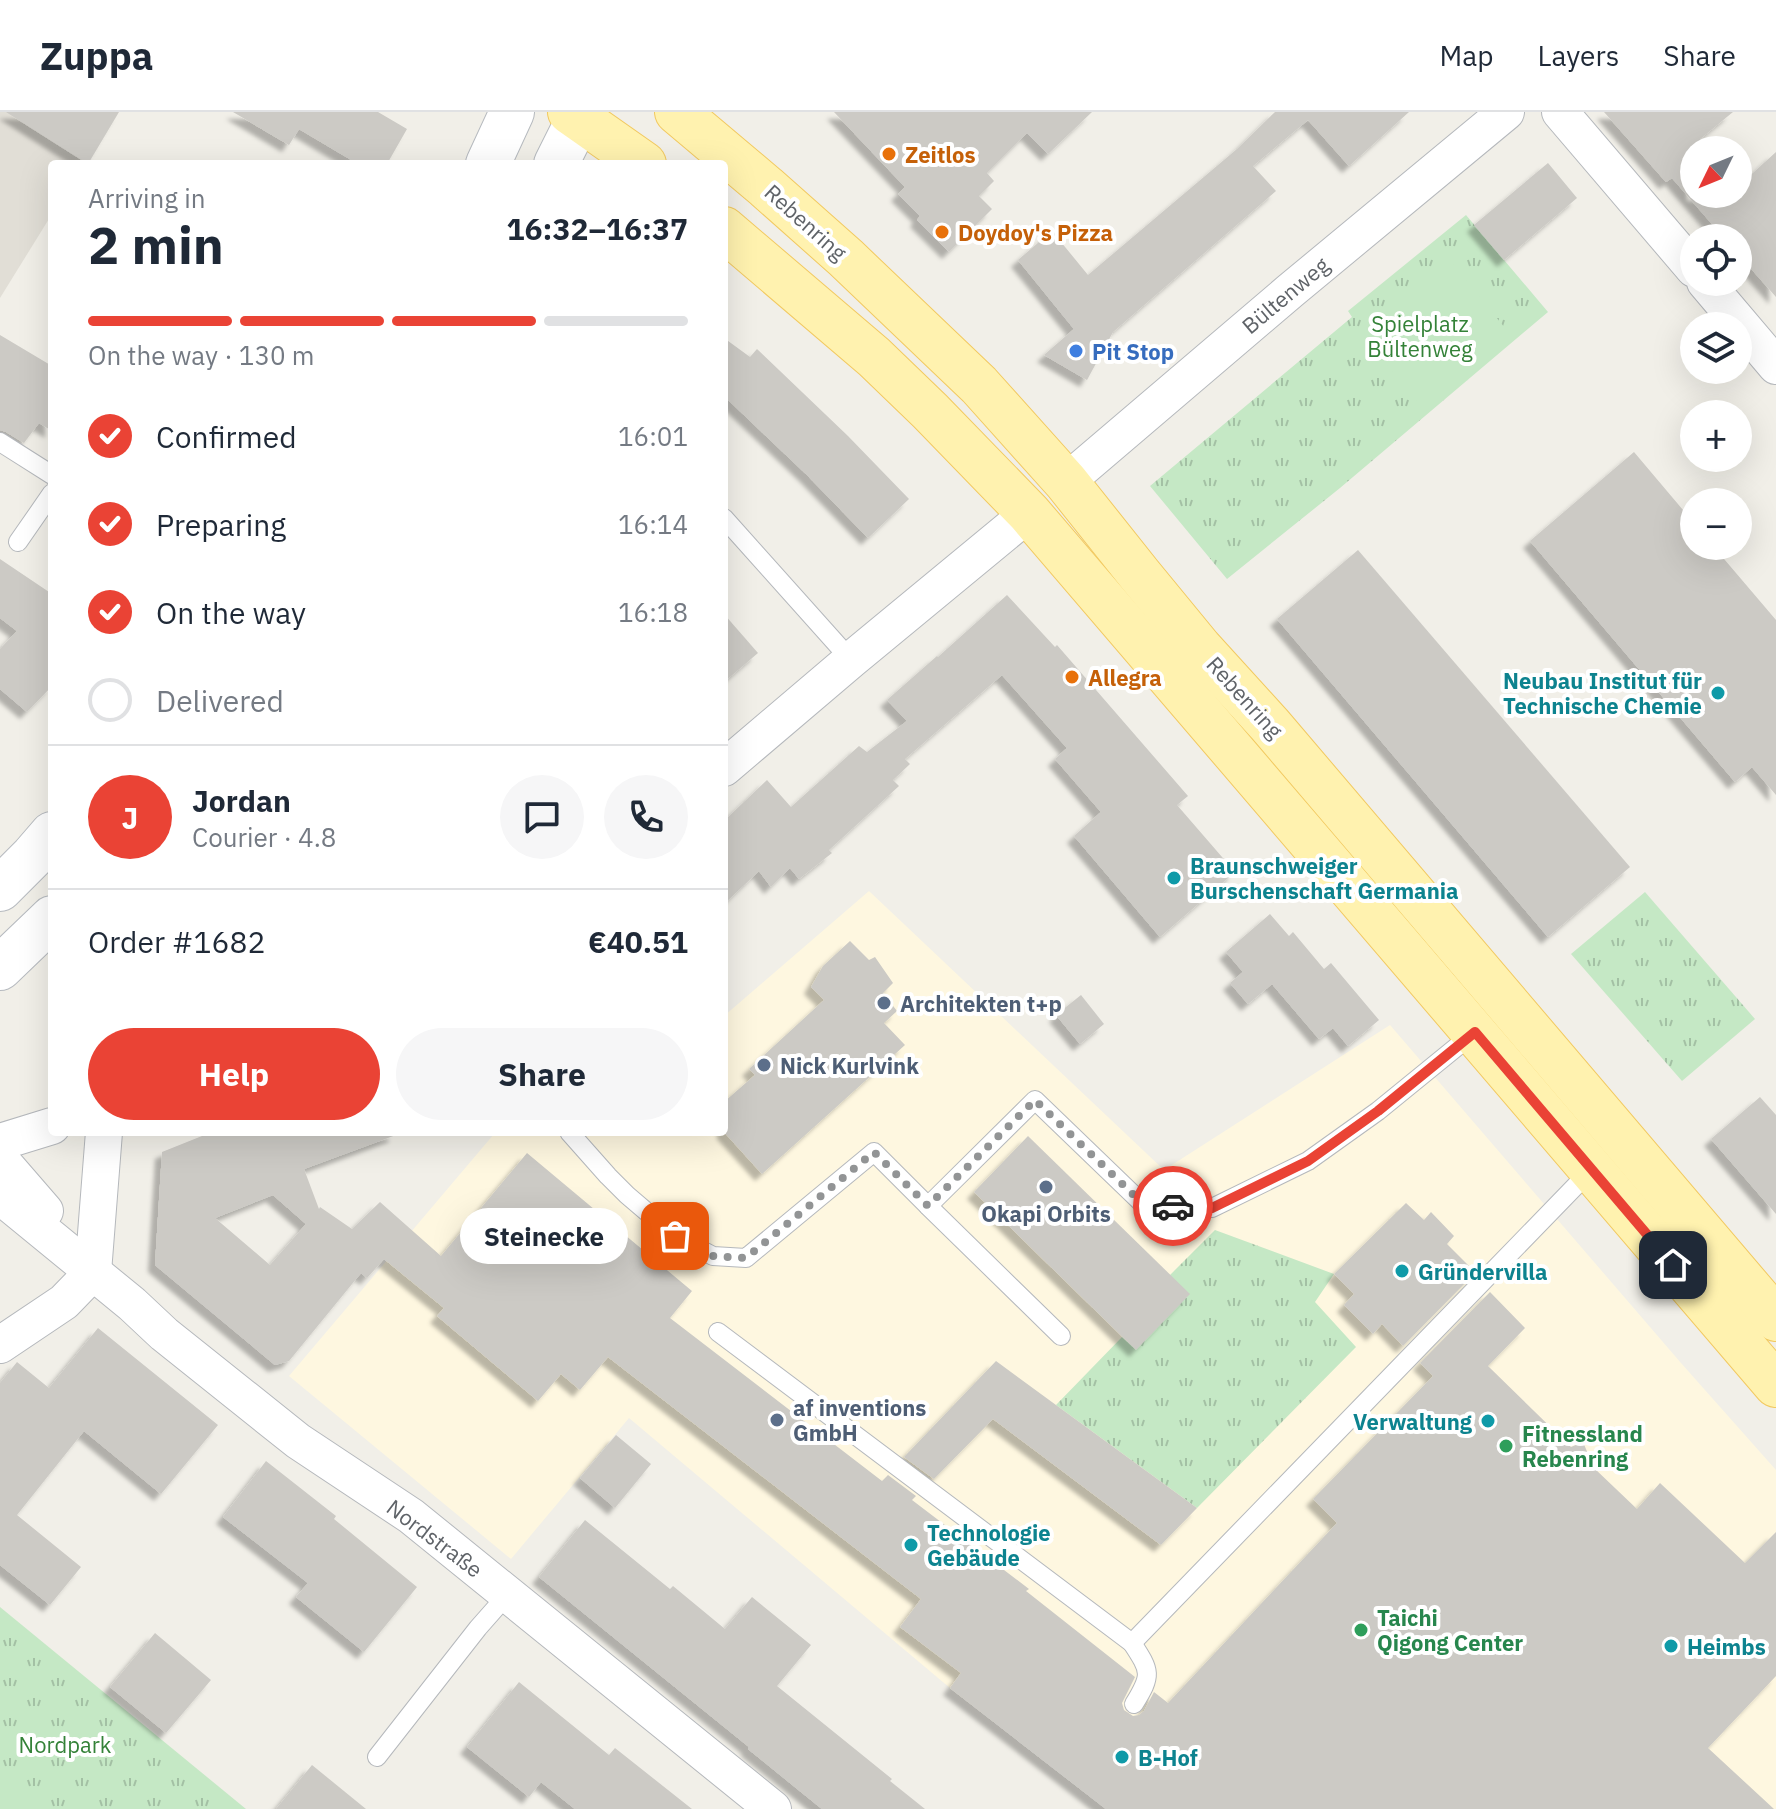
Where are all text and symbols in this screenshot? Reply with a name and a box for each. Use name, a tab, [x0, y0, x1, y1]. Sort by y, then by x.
text: Zuppa	[40, 31, 153, 80]
text: Map	[1439, 37, 1493, 74]
text: Layers	[1537, 37, 1619, 74]
text: Share	[1663, 37, 1736, 74]
north arrow	[1680, 136, 1752, 208]
map controls	[1680, 136, 1752, 560]
place label: Zeitlos	[905, 140, 976, 169]
marker: Zeitlos	[880, 145, 898, 163]
street label: Rebenring	[759, 177, 853, 267]
text: Arriving in	[88, 181, 205, 215]
text: 16:32–16:37	[507, 209, 688, 248]
text: 2 min	[88, 211, 224, 278]
place label: Doydoy's Pizza	[958, 218, 1113, 247]
marker: Doydoy's Pizza	[933, 223, 951, 241]
button: locate	[1680, 224, 1752, 296]
street label: Bültenweg	[1235, 250, 1335, 340]
park label: Spielplatz Bültenweg	[1367, 309, 1473, 363]
button: layers	[1680, 312, 1752, 384]
place label: Pit Stop	[1092, 337, 1174, 366]
text: On the way · 130 m	[88, 338, 314, 372]
marker: Pit Stop	[1067, 342, 1085, 360]
button: +	[1680, 400, 1752, 472]
icon: check	[88, 414, 132, 458]
text: Confirmed	[156, 417, 297, 456]
text: 16:01	[618, 419, 688, 453]
button: −	[1680, 488, 1752, 560]
icon: check	[88, 502, 132, 546]
text: Preparing	[156, 505, 286, 544]
text: 16:14	[618, 507, 688, 541]
icon: check	[88, 590, 132, 634]
text: On the way	[156, 593, 306, 632]
text: 16:18	[618, 595, 688, 629]
street label: Rebenring	[1200, 650, 1290, 744]
place label: Allegra	[1088, 663, 1162, 692]
place label: Neubau Institut für Technische Chemie	[1503, 666, 1702, 720]
marker: Allegra	[1063, 668, 1081, 686]
text: Delivered	[156, 681, 284, 720]
marker: Neubau Institut für Technische Chemie	[1709, 684, 1727, 702]
button: chat	[500, 775, 584, 859]
button: phone	[604, 775, 688, 859]
text: Jordan	[192, 781, 291, 820]
text: J	[122, 798, 138, 837]
text: Courier · 4.8	[192, 820, 336, 854]
place label: Braunschweiger Burschenschaft Germania	[1190, 851, 1459, 905]
marker: Braunschweiger Burschenschaft Germania	[1165, 869, 1183, 887]
text: Order #1682	[88, 922, 265, 961]
text: €40.51	[588, 922, 688, 961]
place label: Architekten t+p	[900, 989, 1062, 1018]
marker: Architekten t+p	[875, 994, 893, 1012]
button: Help	[88, 1028, 380, 1120]
button: Share	[396, 1028, 688, 1120]
place label: Nick Kurlvink	[780, 1051, 919, 1080]
marker: Nick Kurlvink	[755, 1056, 773, 1074]
courier	[1133, 1166, 1213, 1246]
marker: Okapi Orbits	[1037, 1178, 1055, 1196]
icon: car	[1151, 1184, 1195, 1228]
place label: Okapi Orbits	[981, 1199, 1111, 1228]
pin	[641, 1202, 709, 1270]
callout: Steinecke	[459, 1208, 627, 1264]
icon: bag	[653, 1214, 697, 1258]
text: Steinecke	[484, 1219, 604, 1253]
pin	[1639, 1231, 1707, 1299]
icon: home	[1651, 1243, 1695, 1287]
place label: Gründervilla	[1418, 1257, 1548, 1286]
marker: Gründervilla	[1393, 1262, 1411, 1280]
place label: af inventions GmbH	[793, 1393, 926, 1447]
place label: Verwaltung	[1353, 1407, 1473, 1436]
marker: af inventions GmbH	[768, 1411, 786, 1429]
marker: Verwaltung	[1479, 1412, 1497, 1430]
place label: Fitnessland Rebenring	[1522, 1419, 1643, 1473]
marker: Fitnessland Rebenring	[1497, 1437, 1515, 1455]
street label: Nordstraße	[381, 1492, 489, 1584]
place label: Technologie Gebäude	[927, 1518, 1051, 1572]
marker: Technologie Gebäude	[902, 1536, 920, 1554]
place label: Taichi Qigong Center	[1377, 1603, 1523, 1657]
marker: Taichi Qigong Center	[1352, 1621, 1370, 1639]
place label: Heimbs	[1687, 1632, 1766, 1661]
marker: Heimbs	[1662, 1637, 1680, 1655]
park label: Nordpark	[19, 1730, 112, 1759]
place label: B-Hof	[1138, 1743, 1198, 1772]
marker: B-Hof	[1113, 1748, 1131, 1766]

